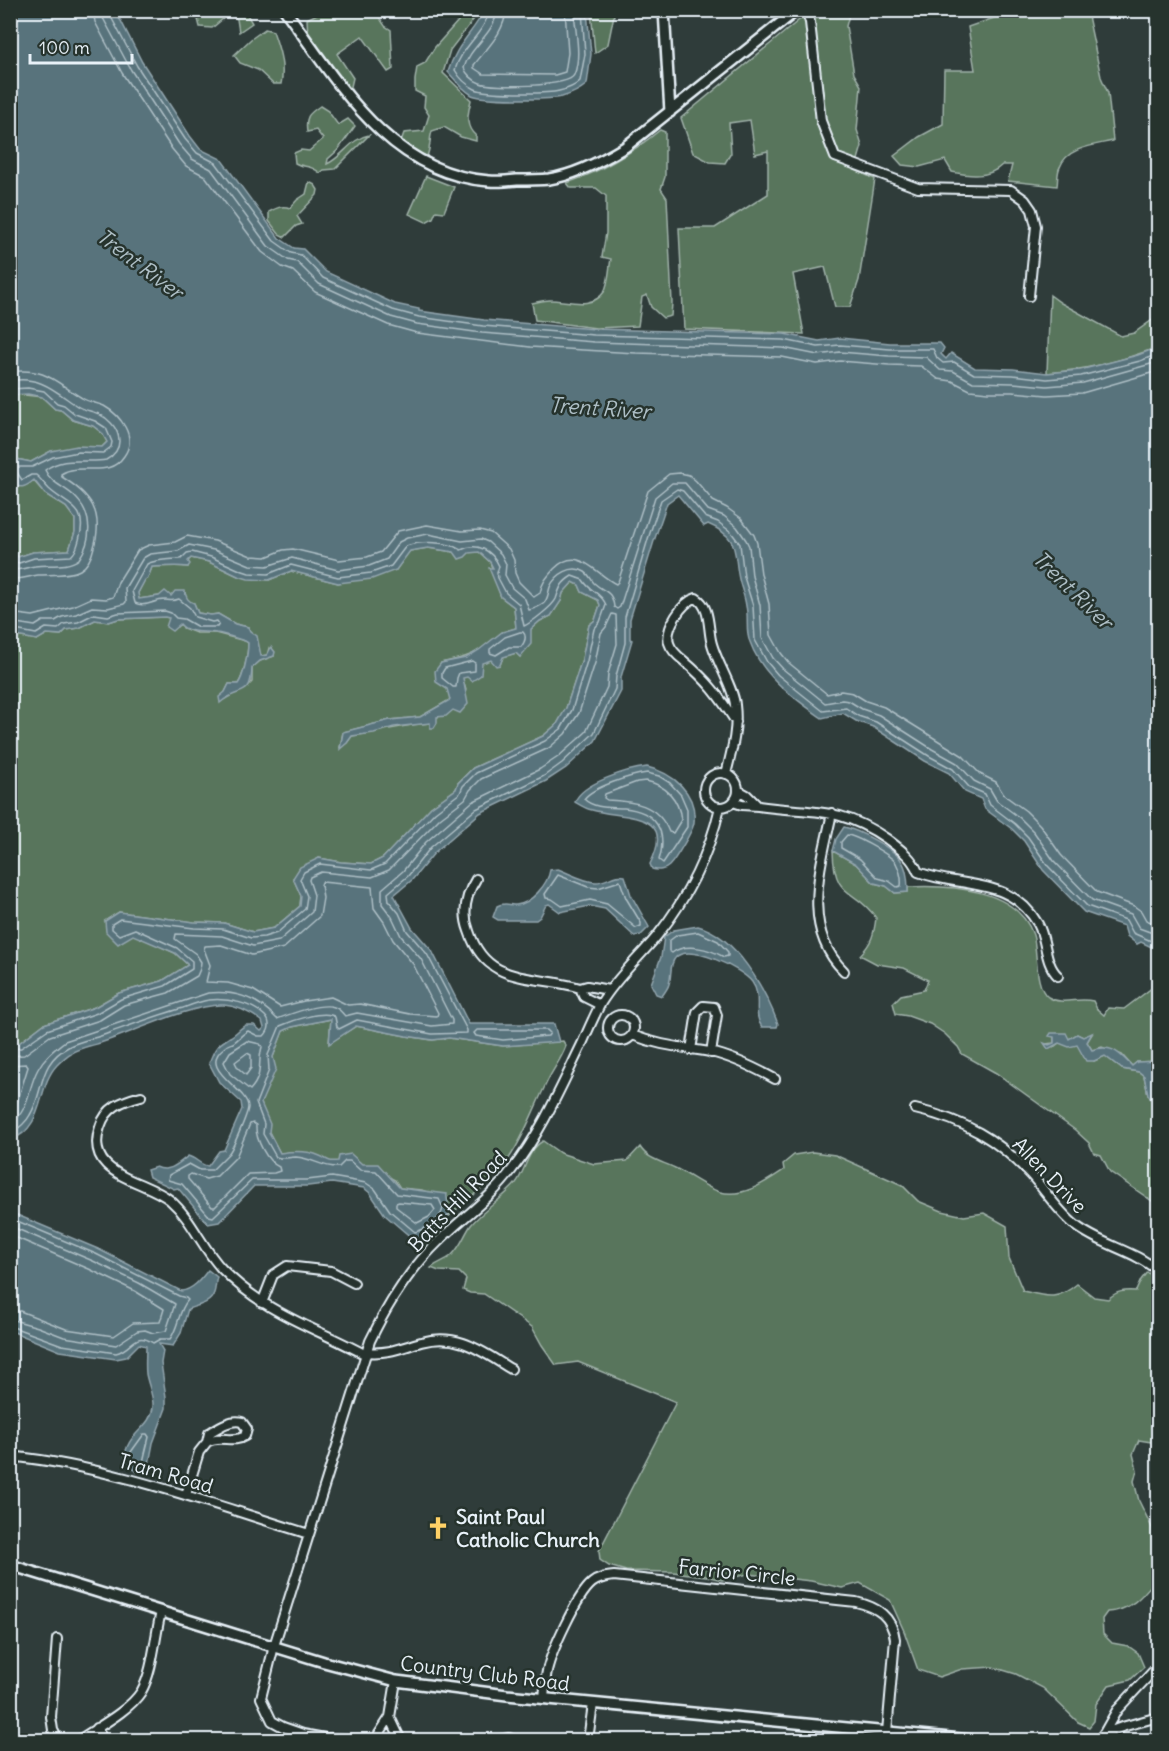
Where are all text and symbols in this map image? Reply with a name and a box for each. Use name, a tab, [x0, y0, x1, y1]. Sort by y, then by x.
scale bar	[30, 27, 132, 65]
text: 100 m	[39, 36, 90, 59]
water label: Trent River	[92, 223, 190, 307]
water label: Trent River	[549, 391, 654, 425]
water label: Trent River	[1027, 545, 1120, 636]
street label: Allen Drive	[1008, 1132, 1092, 1218]
street label: Batts Hill Road	[402, 1145, 512, 1257]
street label: Tram Road	[116, 1448, 217, 1499]
place label: Saint Paul Catholic Church	[456, 1504, 600, 1552]
church icon: Saint Paul Catholic Church	[425, 1515, 451, 1541]
street label: Farrior Circle	[677, 1553, 797, 1591]
street label: Country Club Road	[399, 1650, 571, 1696]

